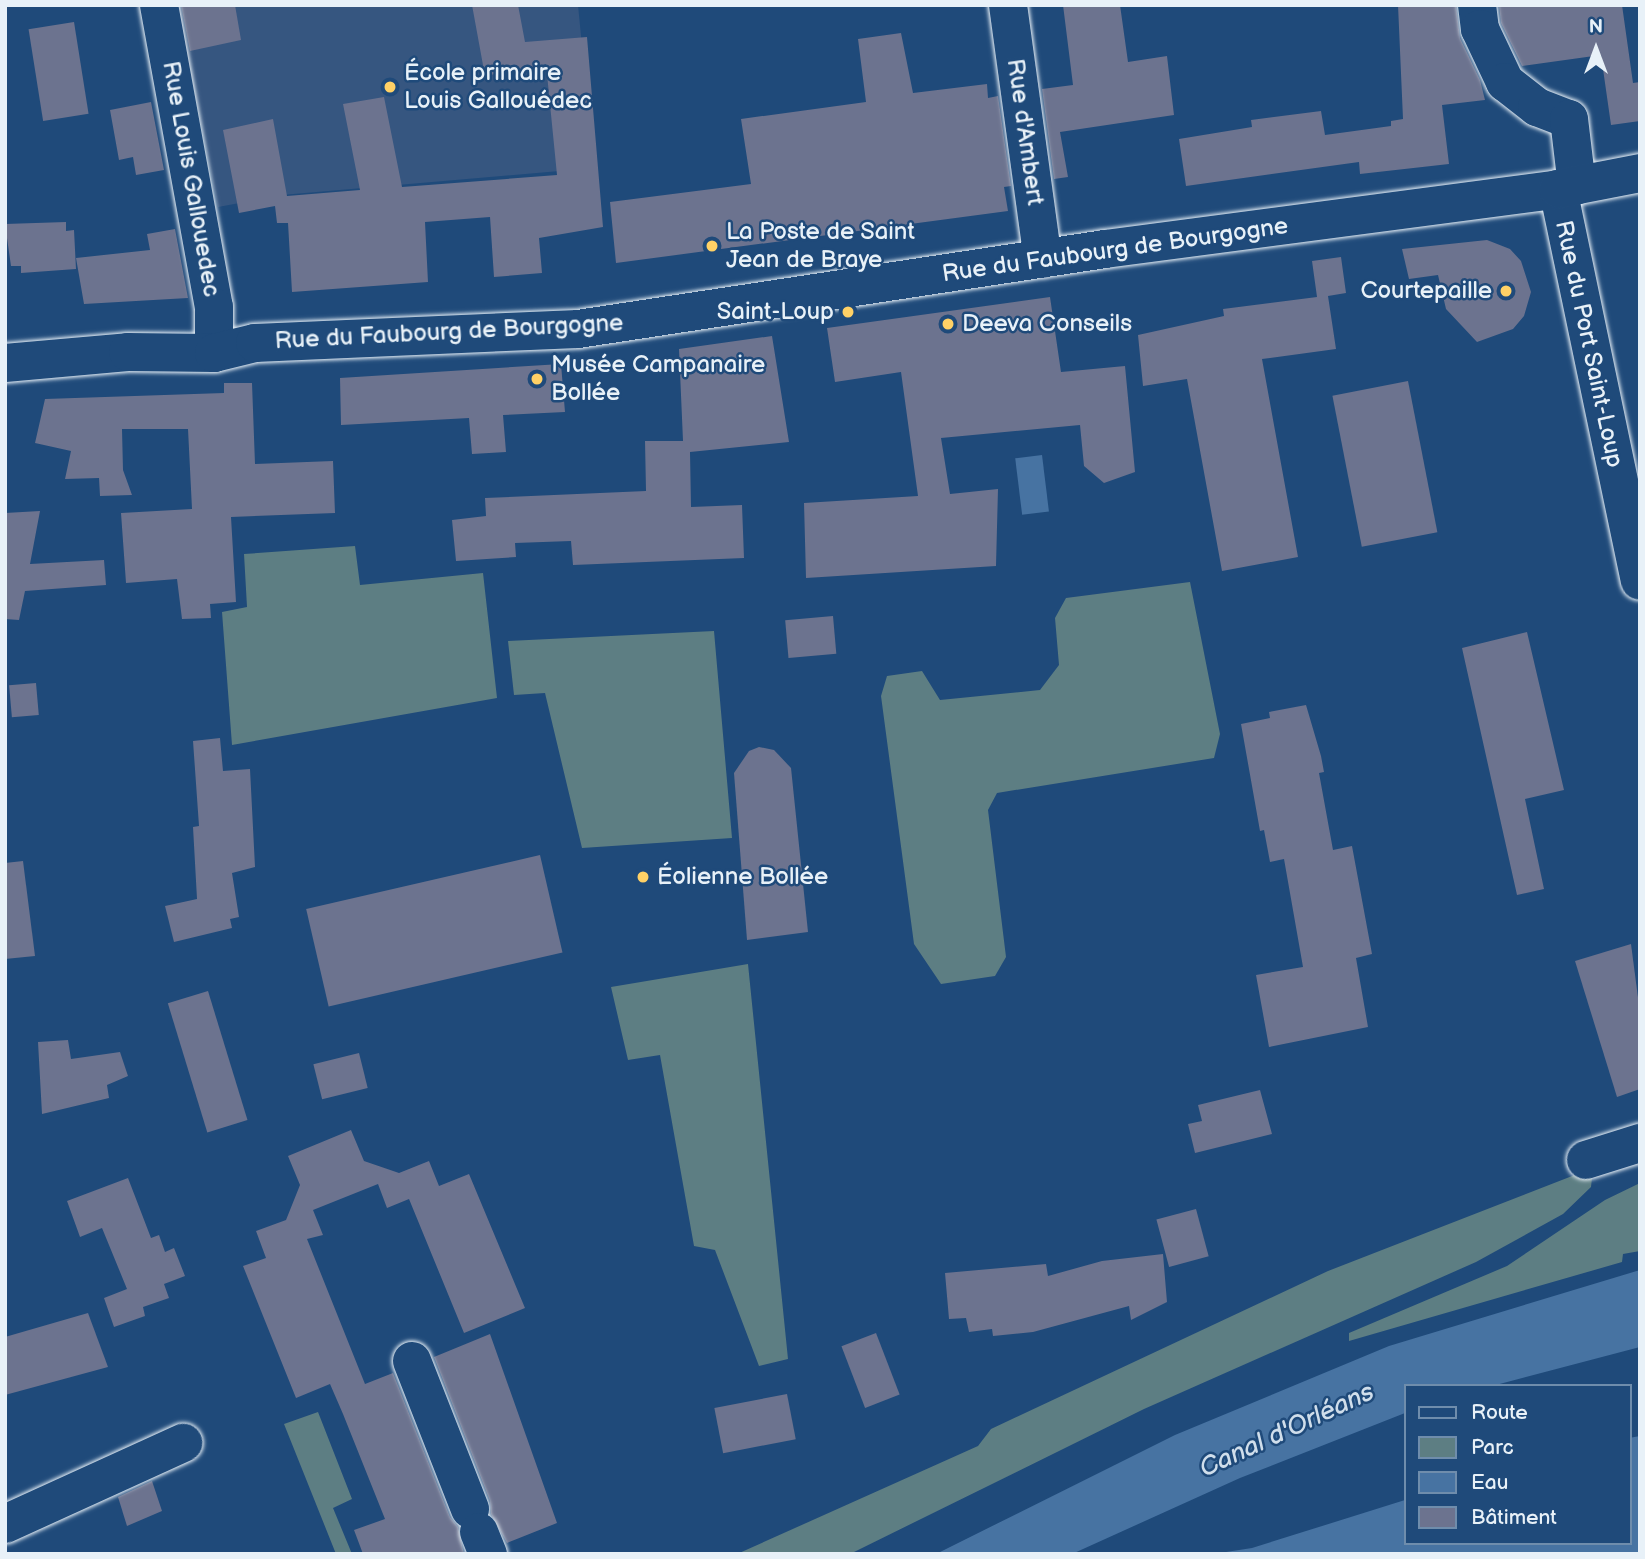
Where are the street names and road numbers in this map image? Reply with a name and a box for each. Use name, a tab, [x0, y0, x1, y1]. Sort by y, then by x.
street label: Rue d'Ambert	[1000, 57, 1050, 207]
street label: Rue Louis Gallouedec	[156, 59, 226, 299]
street label: Rue du Faubourg de Bourgogne	[940, 211, 1290, 289]
street label: Rue du Port Saint-Loup	[1549, 218, 1629, 470]
street label: Rue du Faubourg de Bourgogne	[274, 308, 624, 356]

